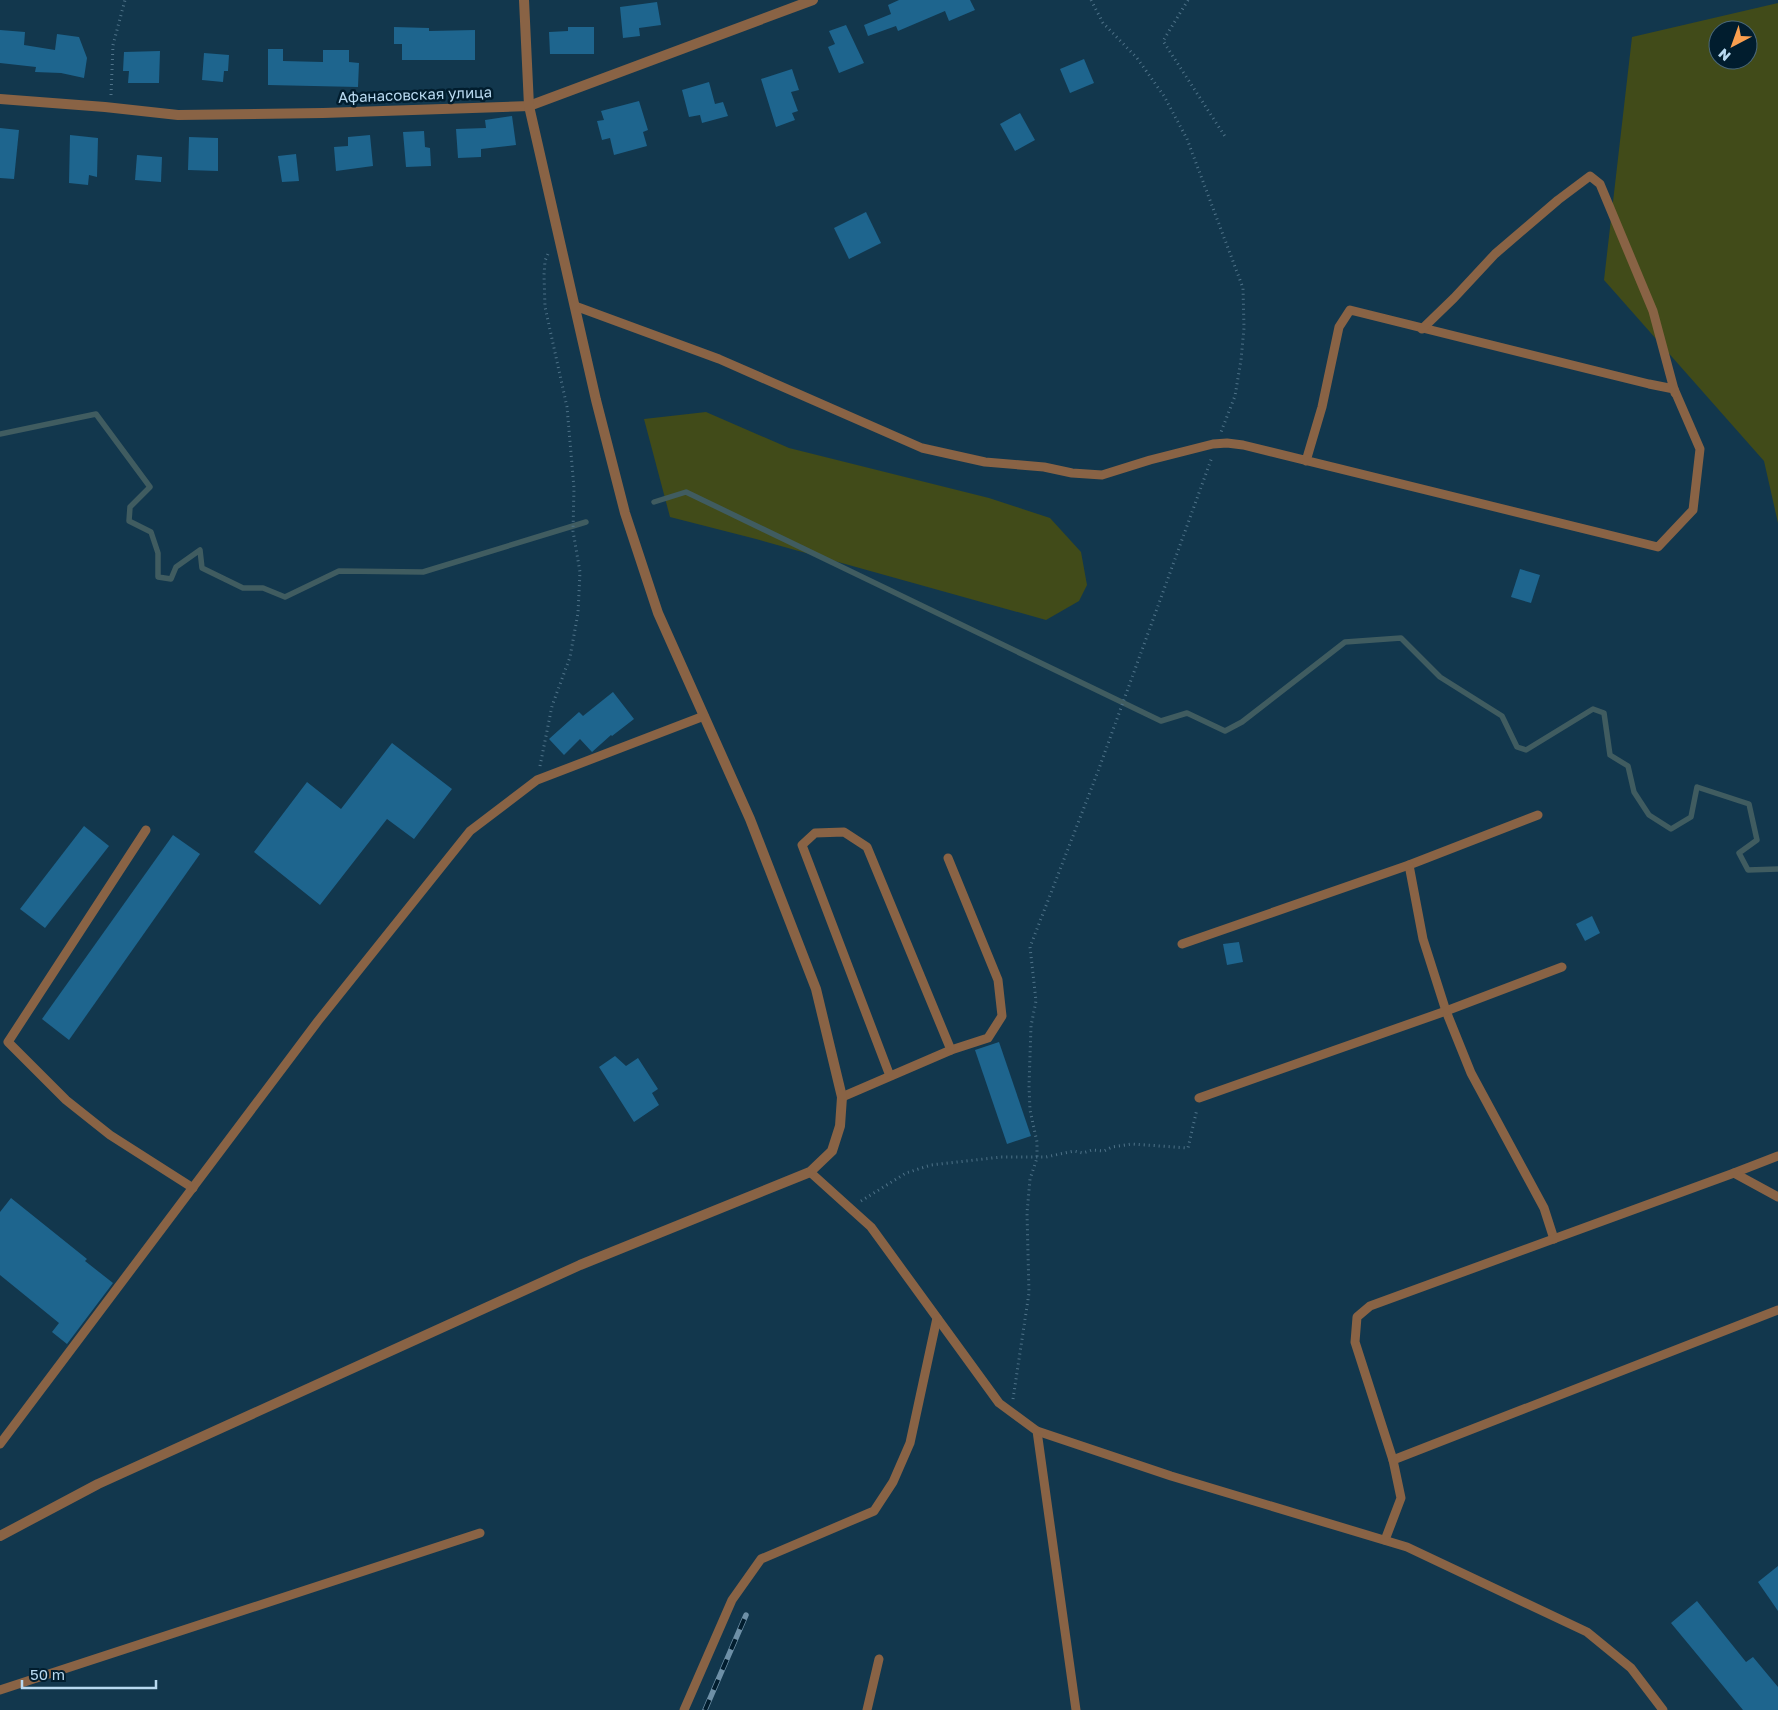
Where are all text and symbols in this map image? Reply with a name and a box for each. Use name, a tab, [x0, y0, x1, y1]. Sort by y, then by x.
north arrow	[1708, 20, 1758, 70]
text: N	[1715, 45, 1734, 65]
street label: Афанасовская улица	[338, 82, 492, 106]
scale bar	[22, 1658, 156, 1690]
text: 50 m	[30, 1665, 65, 1683]

